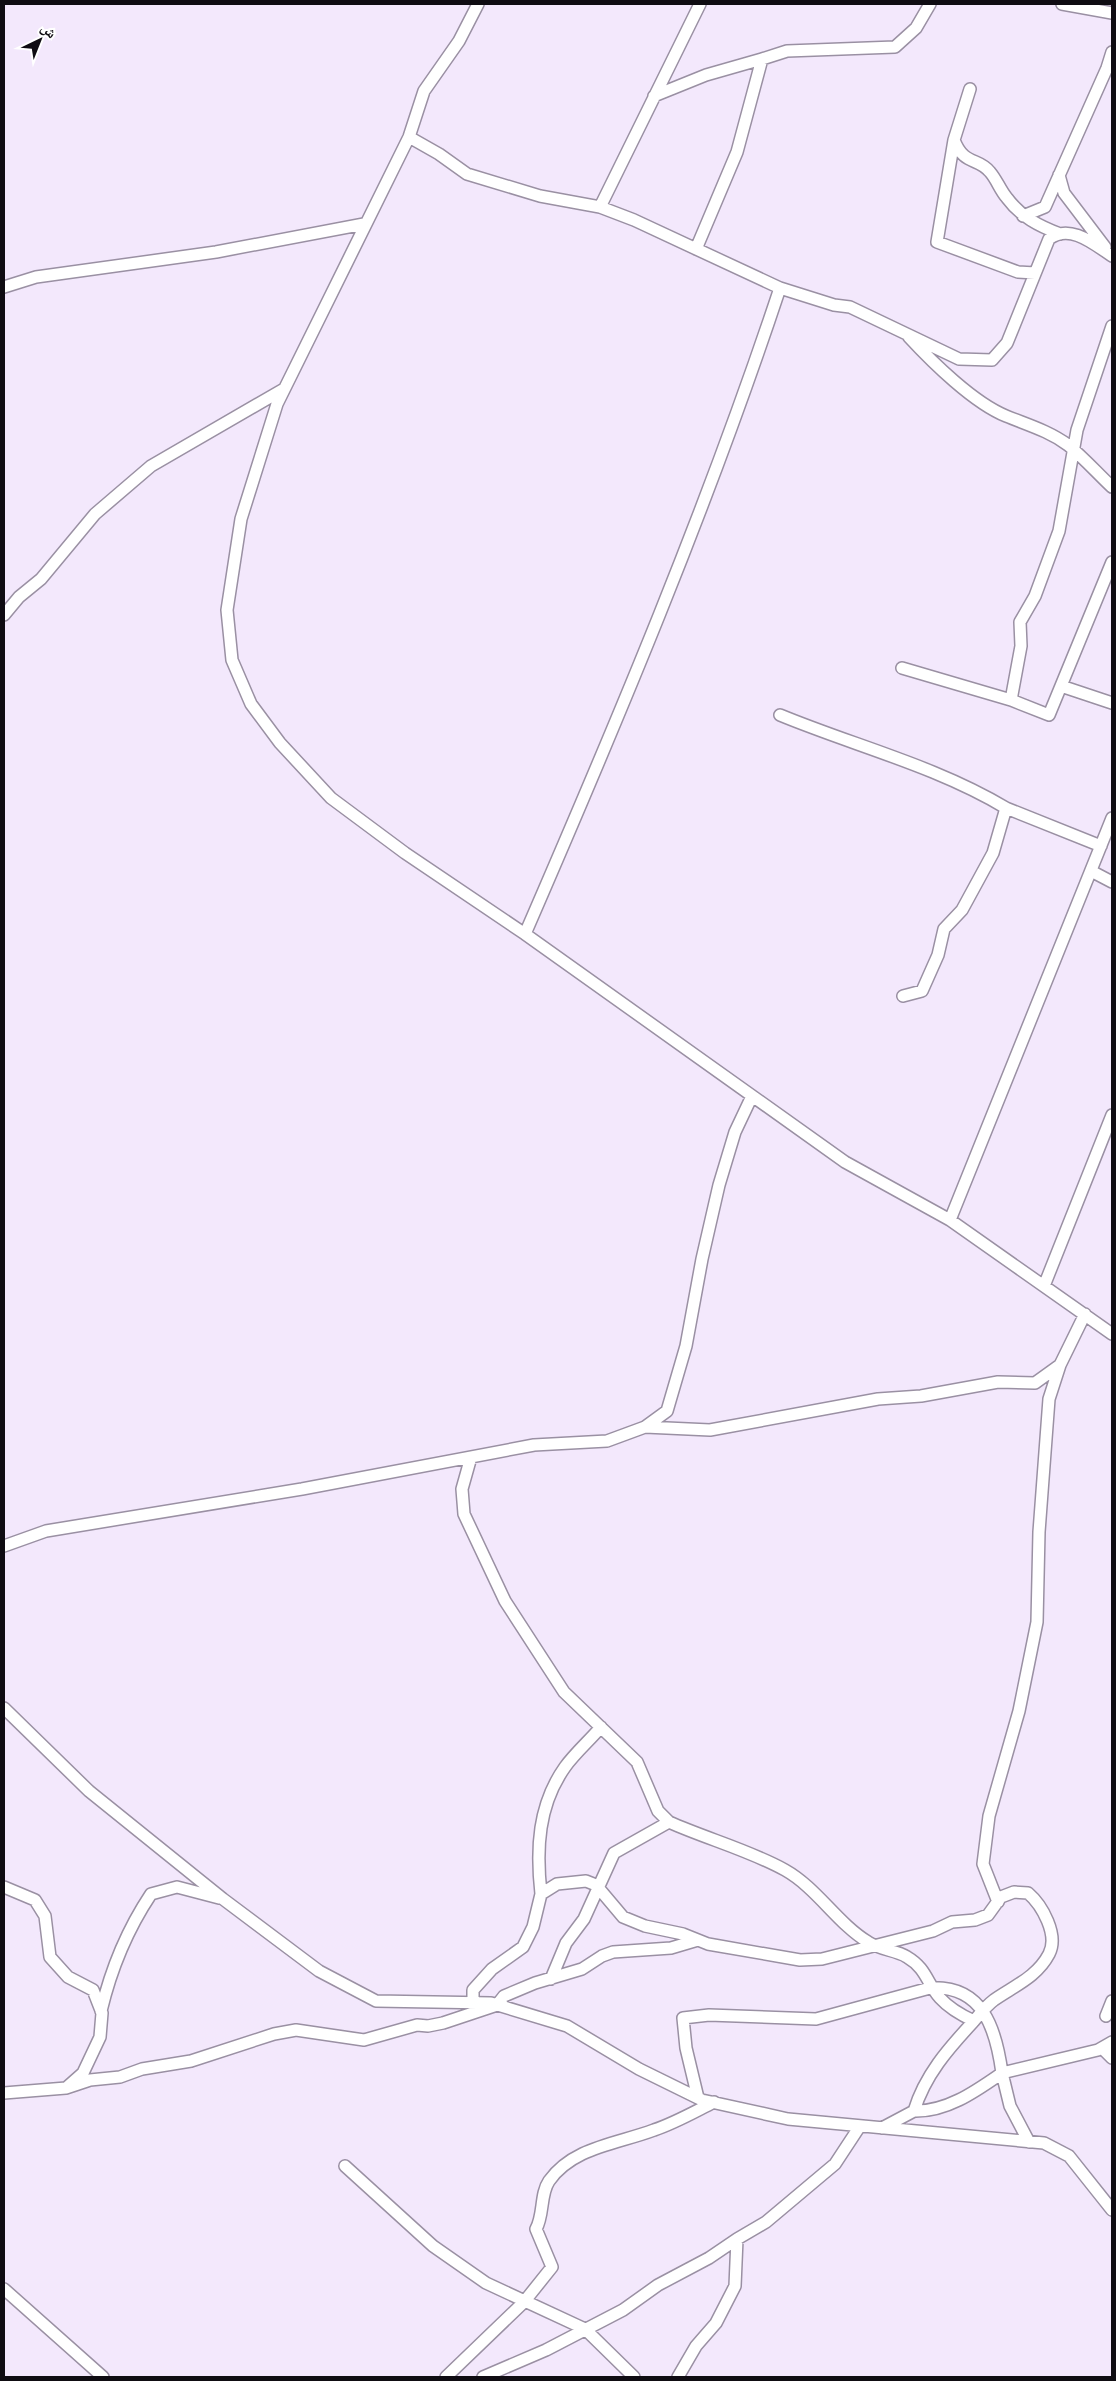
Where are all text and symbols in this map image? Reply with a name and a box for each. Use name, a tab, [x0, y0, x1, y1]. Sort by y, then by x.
north arrow	[15, 15, 65, 65]
text: ش	[37, 20, 60, 42]

